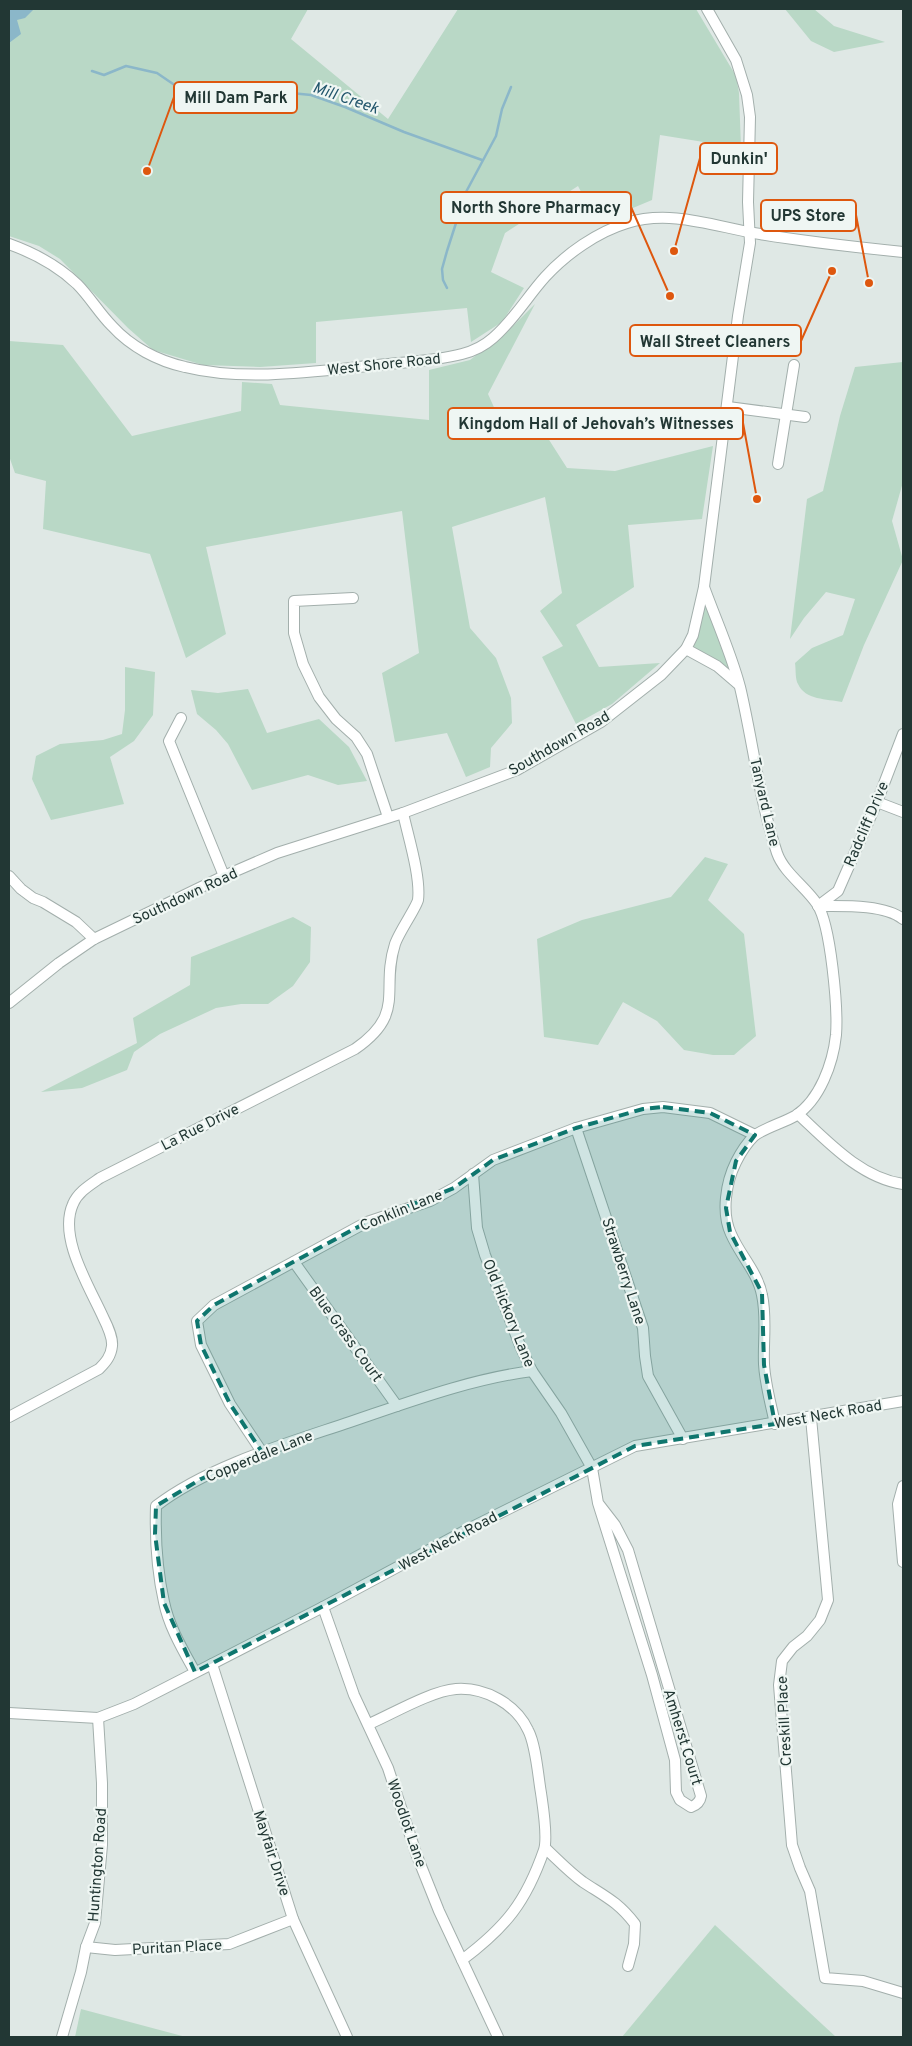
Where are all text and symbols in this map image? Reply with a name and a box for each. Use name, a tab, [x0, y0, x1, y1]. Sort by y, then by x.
water label: Mill Creek	[310, 78, 382, 120]
callout: Mill Dam Park	[174, 82, 297, 113]
text: Mill Dam Park	[184, 89, 288, 109]
callout: Dunkin'	[700, 143, 777, 174]
text: Dunkin'	[710, 150, 768, 170]
callout: North Shore Pharmacy	[441, 192, 631, 223]
text: North Shore Pharmacy	[451, 199, 621, 219]
callout: UPS Store	[761, 200, 856, 231]
text: UPS Store	[770, 207, 846, 227]
callout: Wall Street Cleaners	[630, 325, 801, 356]
text: Wall Street Cleaners	[640, 333, 790, 353]
street label: West Shore Road	[326, 350, 442, 381]
callout: Kingdom Hall of Jehovah’s Witnesses	[448, 408, 743, 439]
text: Kingdom Hall of Jehovah’s Witnesses	[458, 415, 734, 435]
street label: Southdown Road	[506, 708, 614, 781]
street label: Tanyard Lane	[744, 756, 783, 849]
street label: Radcliff Drive	[841, 779, 894, 870]
street label: Southdown Road	[130, 865, 241, 930]
street label: La Rue Drive	[158, 1101, 243, 1156]
street label: Conklin Lane	[357, 1186, 446, 1237]
street label: Strawberry Lane	[596, 1216, 649, 1327]
street label: Old Hickory Lane	[477, 1257, 538, 1370]
street label: Blue Grass Court	[304, 1283, 386, 1386]
street label: West Neck Road	[773, 1397, 884, 1434]
street label: Copperdale Lane	[203, 1427, 316, 1488]
street label: West Neck Road	[396, 1508, 501, 1576]
street label: Creskill Place	[774, 1675, 797, 1767]
street label: Amherst Court	[658, 1687, 705, 1788]
street label: Woodlot Lane	[382, 1777, 430, 1870]
street label: Huntington Road	[85, 1808, 112, 1923]
street label: Mayfair Drive	[248, 1808, 293, 1899]
street label: Puritan Place	[132, 1937, 223, 1960]

